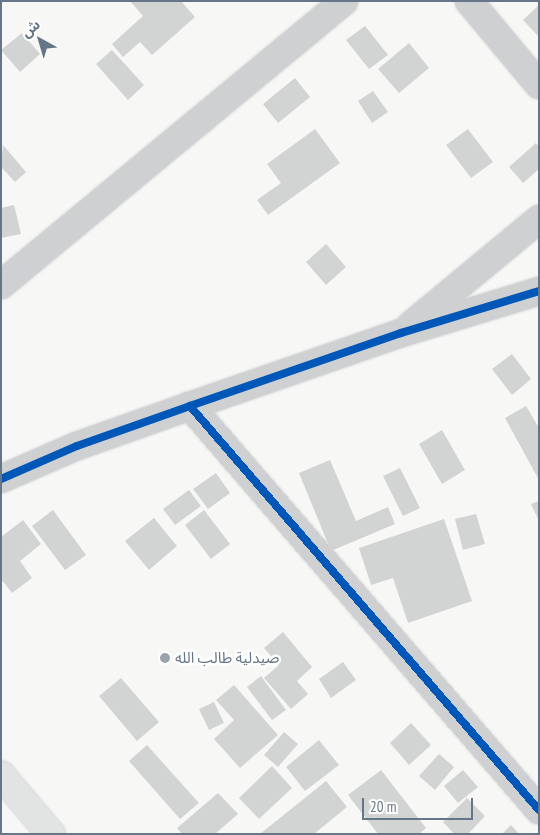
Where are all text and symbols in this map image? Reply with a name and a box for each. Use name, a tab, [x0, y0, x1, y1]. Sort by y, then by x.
north arrow	[15, 15, 65, 65]
text: ش	[17, 15, 44, 41]
place label: صيدلية طالب الله	[175, 649, 279, 667]
marker: صيدلية طالب الله	[159, 652, 171, 664]
scale bar	[365, 788, 476, 820]
text: 20 m	[370, 797, 396, 816]

